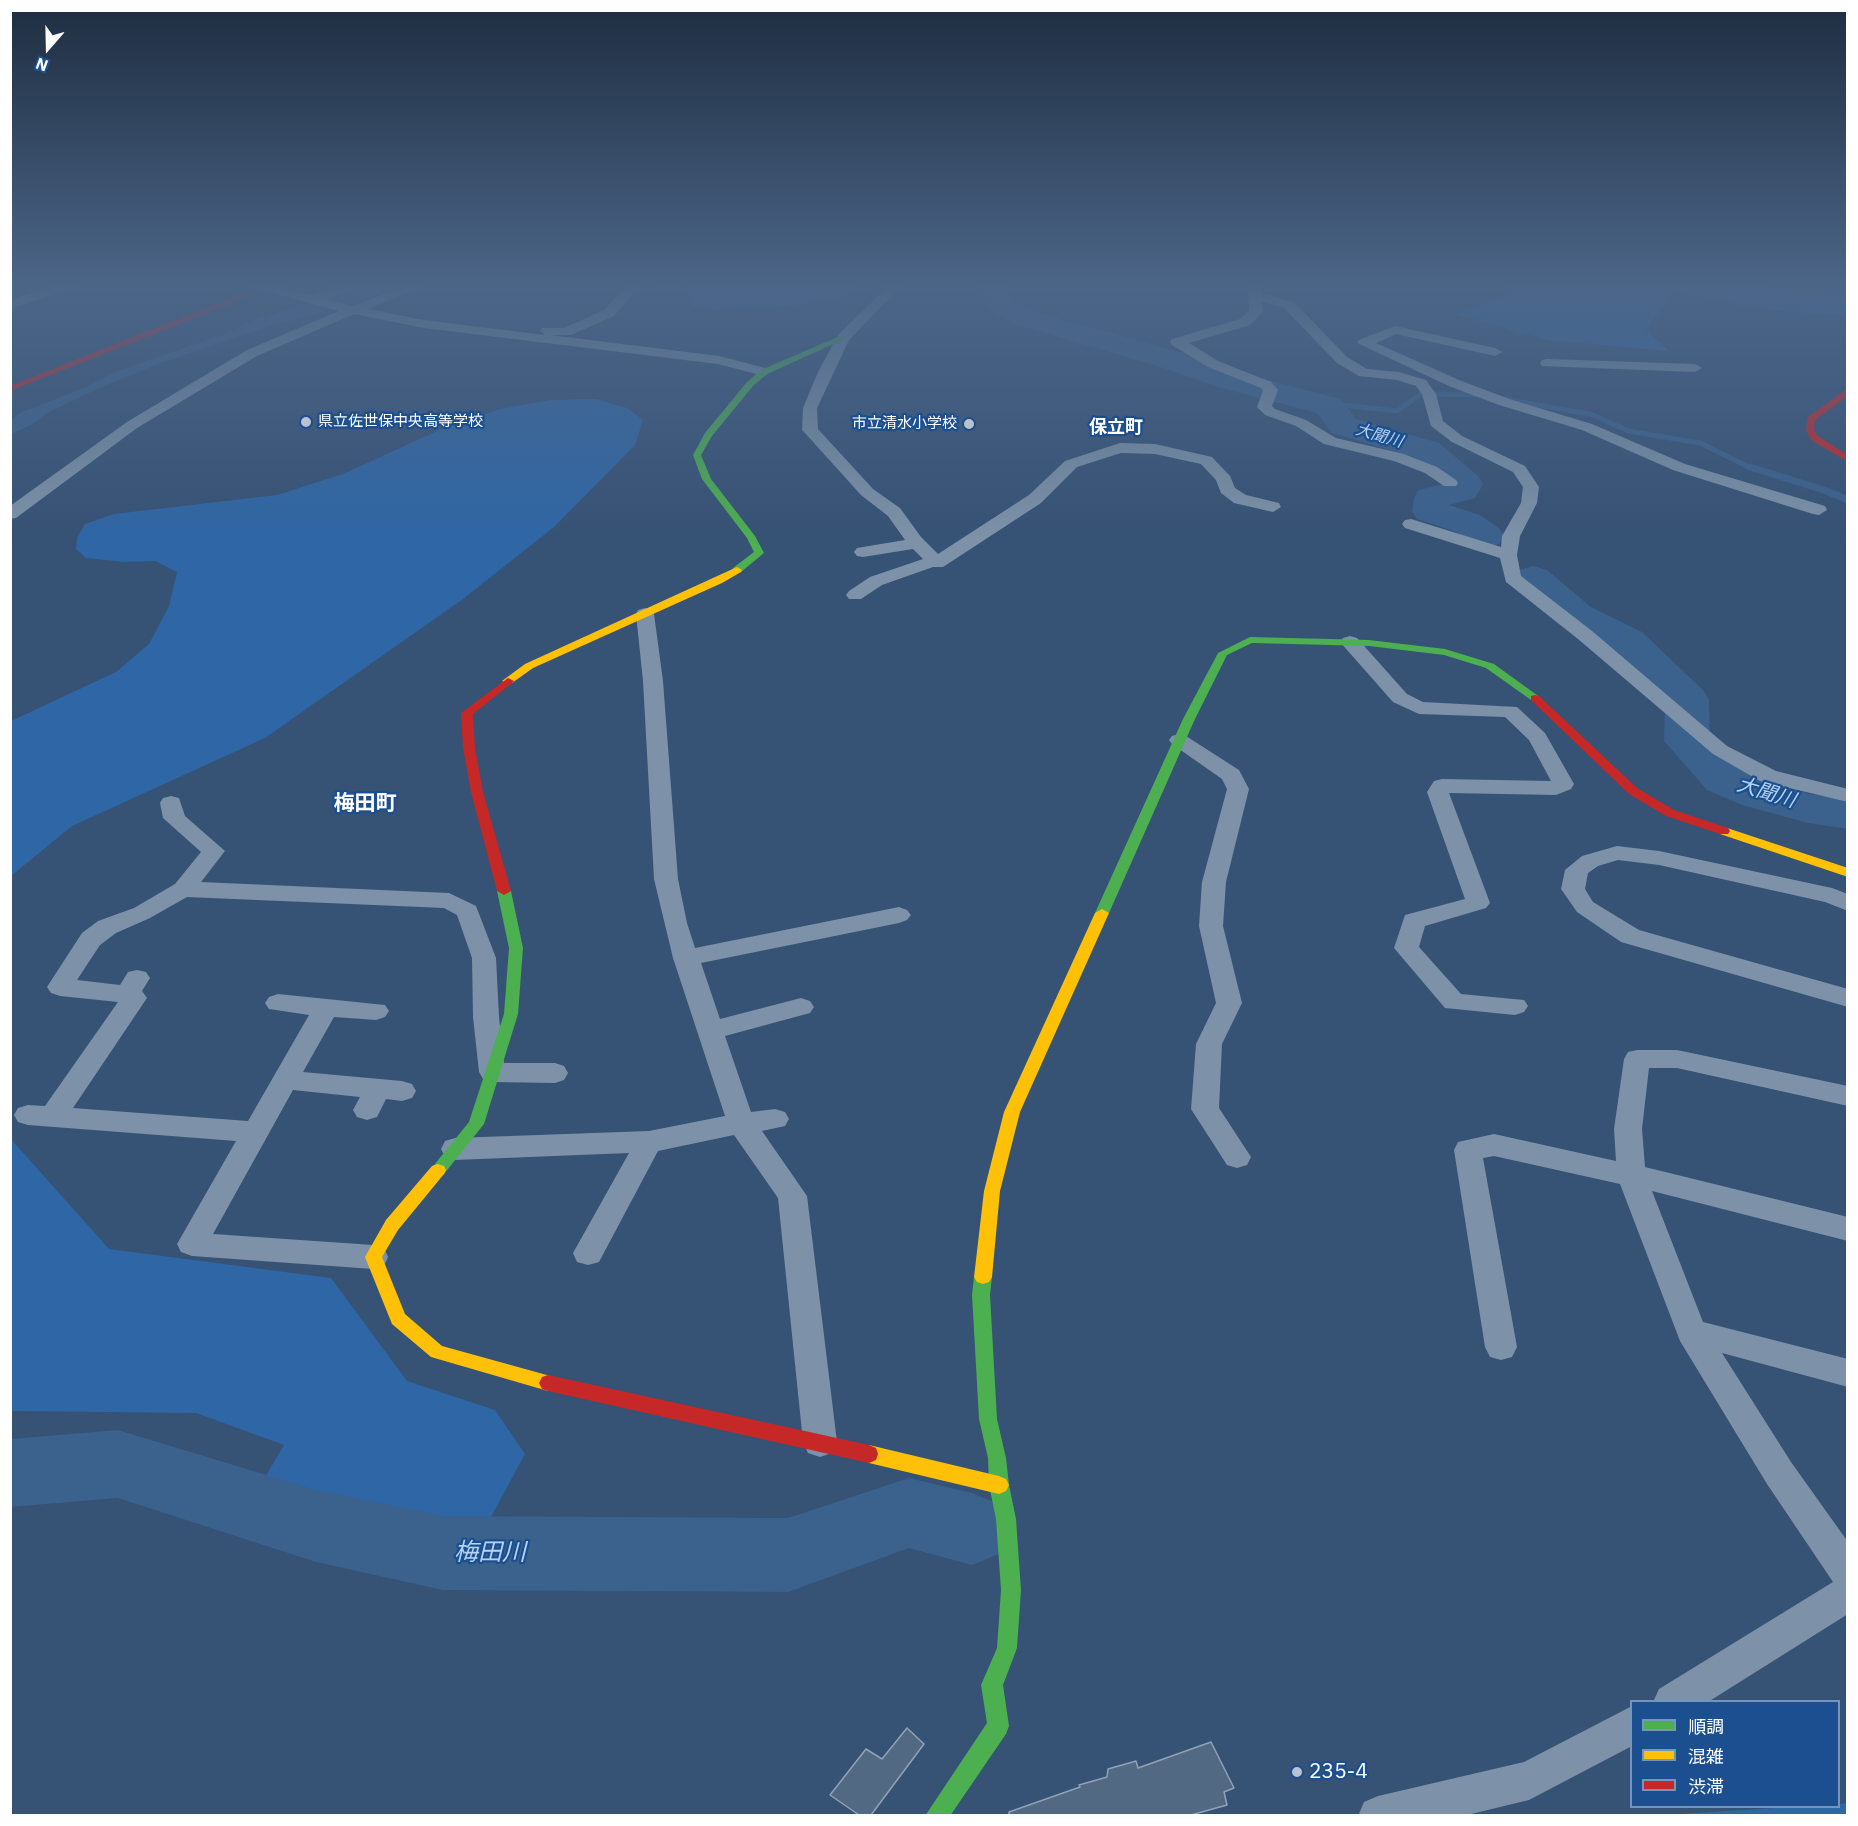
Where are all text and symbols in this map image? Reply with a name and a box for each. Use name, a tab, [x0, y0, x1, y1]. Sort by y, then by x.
north arrow	[18, 18, 78, 78]
text: N	[33, 54, 51, 76]
place label: 県立佐世保中央高等学校	[318, 413, 483, 431]
marker: 県立佐世保中央高等学校	[299, 415, 313, 429]
place label: 市立清水小学校	[852, 415, 957, 433]
marker: 市立清水小学校	[962, 417, 976, 431]
district label: 保立町	[1089, 417, 1143, 439]
water label: 大聞川	[1353, 420, 1405, 452]
water label: 大聞川	[1734, 773, 1798, 813]
district label: 梅田町	[334, 791, 396, 817]
water label: 梅田川	[454, 1539, 526, 1567]
legend	[1630, 1700, 1840, 1808]
text: 順調	[1688, 1715, 1724, 1738]
text: 混雑	[1688, 1745, 1724, 1768]
place label: 235-4	[1309, 1759, 1368, 1785]
marker: 235-4	[1290, 1765, 1304, 1779]
text: 渋滞	[1688, 1775, 1724, 1798]

